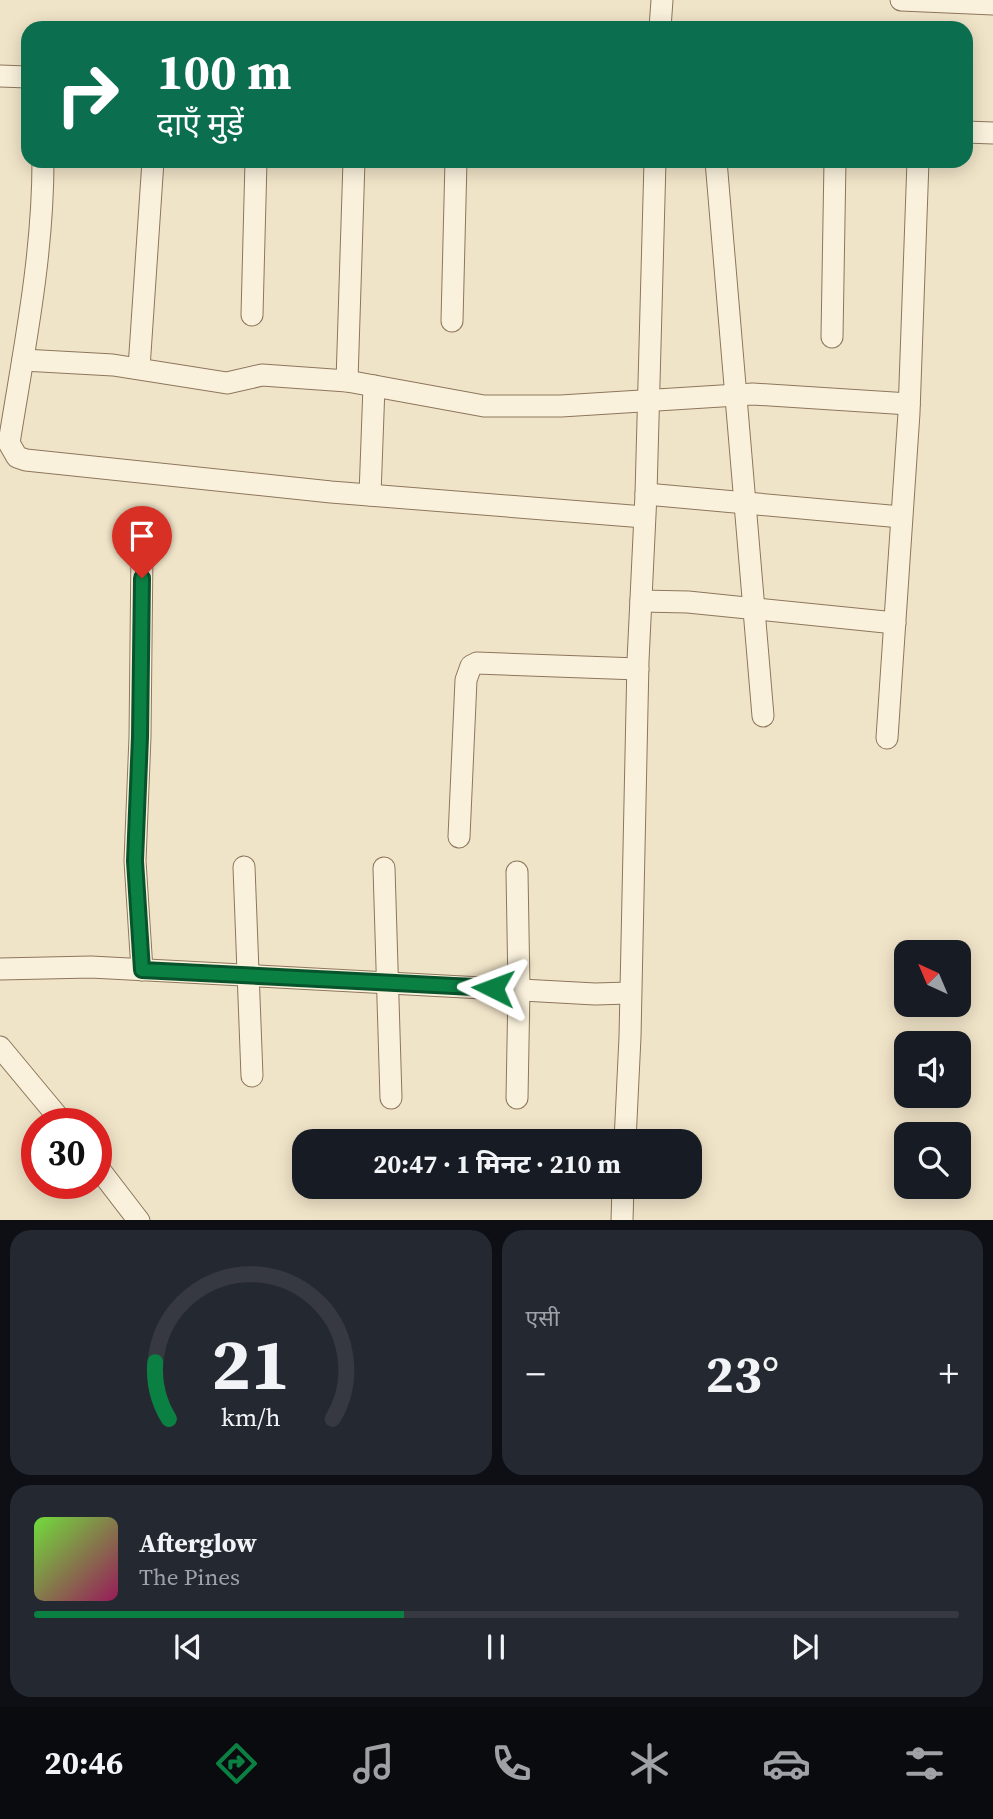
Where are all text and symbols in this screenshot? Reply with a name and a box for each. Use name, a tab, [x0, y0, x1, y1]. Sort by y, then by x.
text: 100 m	[157, 38, 292, 105]
icon: right	[42, 49, 133, 140]
text: दाएँ मुड़ें	[157, 102, 244, 146]
pin	[112, 506, 172, 578]
icon: arrive	[123, 517, 161, 555]
north arrow	[894, 940, 971, 1017]
map controls	[894, 940, 971, 1199]
position arrow	[456, 951, 530, 1025]
button: sound	[894, 1031, 971, 1108]
speed limit sign: 30	[21, 1108, 112, 1199]
button: search	[894, 1122, 971, 1199]
text: 20:47 · 1 मिनट · 210 m	[373, 1146, 621, 1182]
text: एसी	[526, 1302, 560, 1334]
text: 21	[211, 1314, 290, 1413]
text: 23°	[706, 1338, 779, 1409]
text: −	[526, 1348, 546, 1400]
text: +	[939, 1348, 959, 1400]
text: km/h	[221, 1399, 281, 1433]
text: Afterglow	[139, 1525, 257, 1561]
text: The Pines	[139, 1561, 240, 1593]
icon: previous	[169, 1628, 207, 1666]
icon: pause	[477, 1628, 515, 1666]
icon: next	[786, 1628, 824, 1666]
icon: directions	[212, 1739, 261, 1788]
icon: music	[349, 1739, 398, 1788]
icon: phone	[487, 1739, 536, 1788]
icon: climate	[625, 1739, 674, 1788]
icon: car	[762, 1739, 811, 1788]
icon: filters	[900, 1739, 949, 1788]
text: 20:46	[44, 1741, 123, 1785]

